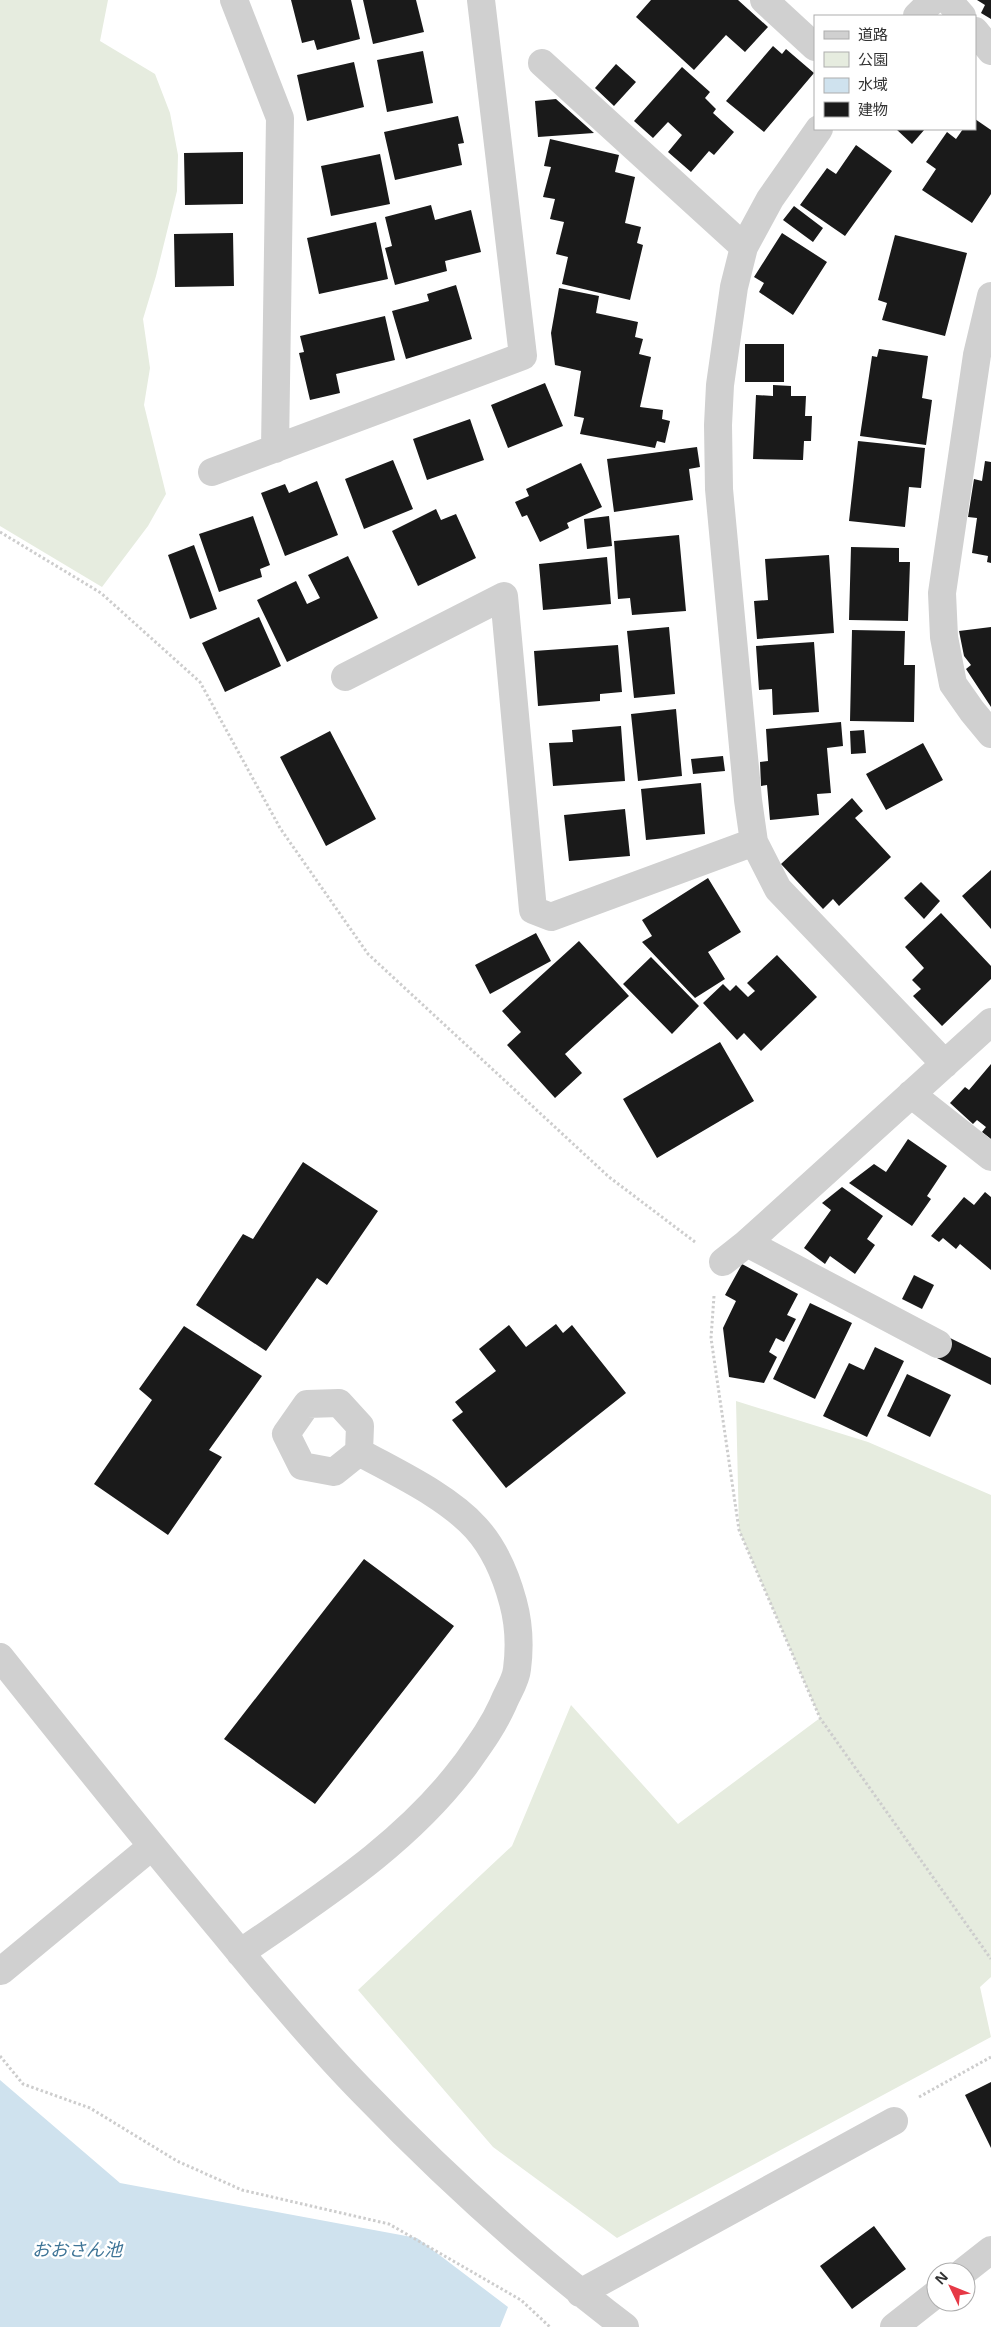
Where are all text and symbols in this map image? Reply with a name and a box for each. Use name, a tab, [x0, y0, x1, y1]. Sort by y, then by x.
legend	[814, 15, 976, 130]
text: 道路	[858, 24, 888, 44]
text: 公園	[858, 49, 888, 69]
text: 水域	[858, 74, 888, 94]
text: 建物	[858, 99, 888, 119]
water label: おおさん池	[32, 2237, 124, 2261]
north arrow	[926, 2262, 976, 2312]
text: N	[930, 2267, 952, 2288]

